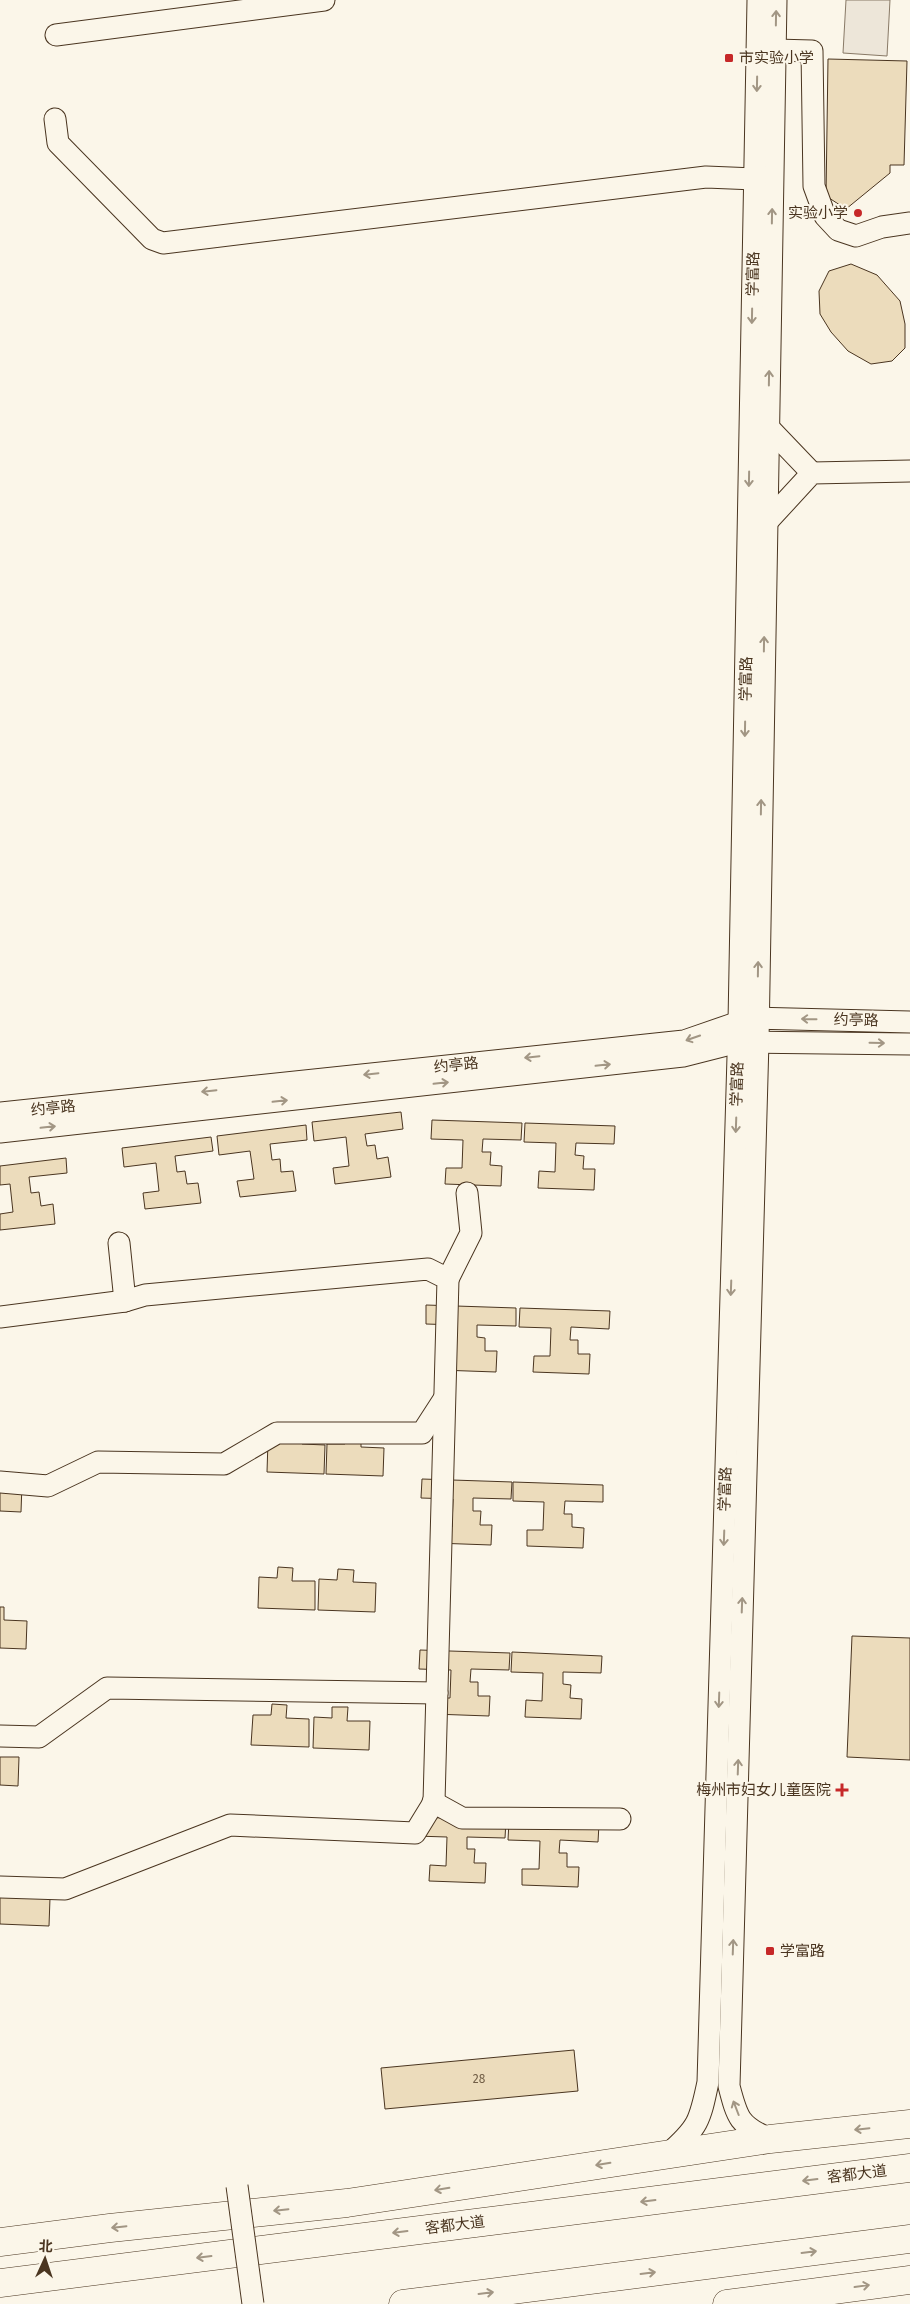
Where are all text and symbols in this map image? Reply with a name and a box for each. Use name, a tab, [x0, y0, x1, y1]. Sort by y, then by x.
one-way arrow	[771, 10, 780, 26]
place label: 市实验小学	[739, 49, 814, 67]
marker: 市实验小学	[723, 52, 735, 64]
one-way arrow	[752, 75, 762, 91]
place label: 实验小学	[788, 204, 848, 222]
marker: 实验小学	[852, 207, 864, 219]
one-way arrow	[767, 208, 777, 224]
street label: 学富路	[744, 251, 762, 297]
one-way arrow	[748, 308, 757, 324]
one-way arrow	[764, 370, 774, 386]
one-way arrow	[745, 470, 754, 486]
one-way arrow	[759, 637, 769, 653]
street label: 学富路	[737, 656, 755, 702]
one-way arrow	[740, 720, 750, 736]
one-way arrow	[756, 799, 766, 816]
one-way arrow	[753, 962, 763, 978]
street label: 约亭路	[833, 1011, 879, 1029]
one-way arrow	[801, 1014, 818, 1024]
one-way arrow	[686, 1034, 702, 1043]
one-way arrow	[868, 1038, 884, 1048]
one-way arrow	[525, 1052, 541, 1062]
street label: 约亭路	[433, 1054, 479, 1076]
one-way arrow	[594, 1060, 610, 1070]
street label: 学富路	[727, 1061, 747, 1107]
one-way arrow	[363, 1069, 379, 1079]
one-way arrow	[433, 1078, 449, 1088]
one-way arrow	[201, 1086, 217, 1096]
one-way arrow	[271, 1096, 287, 1106]
street label: 约亭路	[30, 1097, 76, 1119]
one-way arrow	[731, 1117, 740, 1133]
one-way arrow	[40, 1122, 56, 1132]
one-way arrow	[726, 1280, 736, 1296]
street label: 学富路	[715, 1466, 735, 1512]
one-way arrow	[719, 1529, 728, 1545]
one-way arrow	[737, 1597, 747, 1613]
one-way arrow	[714, 1692, 724, 1708]
one-way arrow	[733, 1759, 742, 1775]
place label: 梅州市妇女儿童医院	[696, 1781, 831, 1799]
marker: 梅州市妇女儿童医院	[835, 1783, 849, 1797]
one-way arrow	[728, 1939, 737, 1955]
place label: 学富路	[780, 1942, 825, 1960]
marker: 学富路	[764, 1945, 776, 1957]
house number: 28	[473, 2072, 486, 2086]
one-way arrow	[731, 2101, 740, 2116]
one-way arrow	[854, 2124, 870, 2134]
one-way arrow	[595, 2159, 611, 2169]
street label: 客都大道	[826, 2161, 888, 2187]
one-way arrow	[802, 2175, 818, 2185]
one-way arrow	[434, 2184, 450, 2194]
one-way arrow	[641, 2196, 657, 2206]
one-way arrow	[273, 2205, 289, 2215]
street label: 客都大道	[424, 2212, 486, 2238]
one-way arrow	[112, 2222, 128, 2231]
one-way arrow	[393, 2227, 409, 2237]
north arrow	[20, 2234, 70, 2284]
text: 北	[38, 2238, 53, 2255]
one-way arrow	[801, 2247, 817, 2257]
one-way arrow	[197, 2252, 213, 2262]
one-way arrow	[639, 2268, 655, 2278]
one-way arrow	[854, 2281, 870, 2291]
one-way arrow	[478, 2288, 494, 2298]

